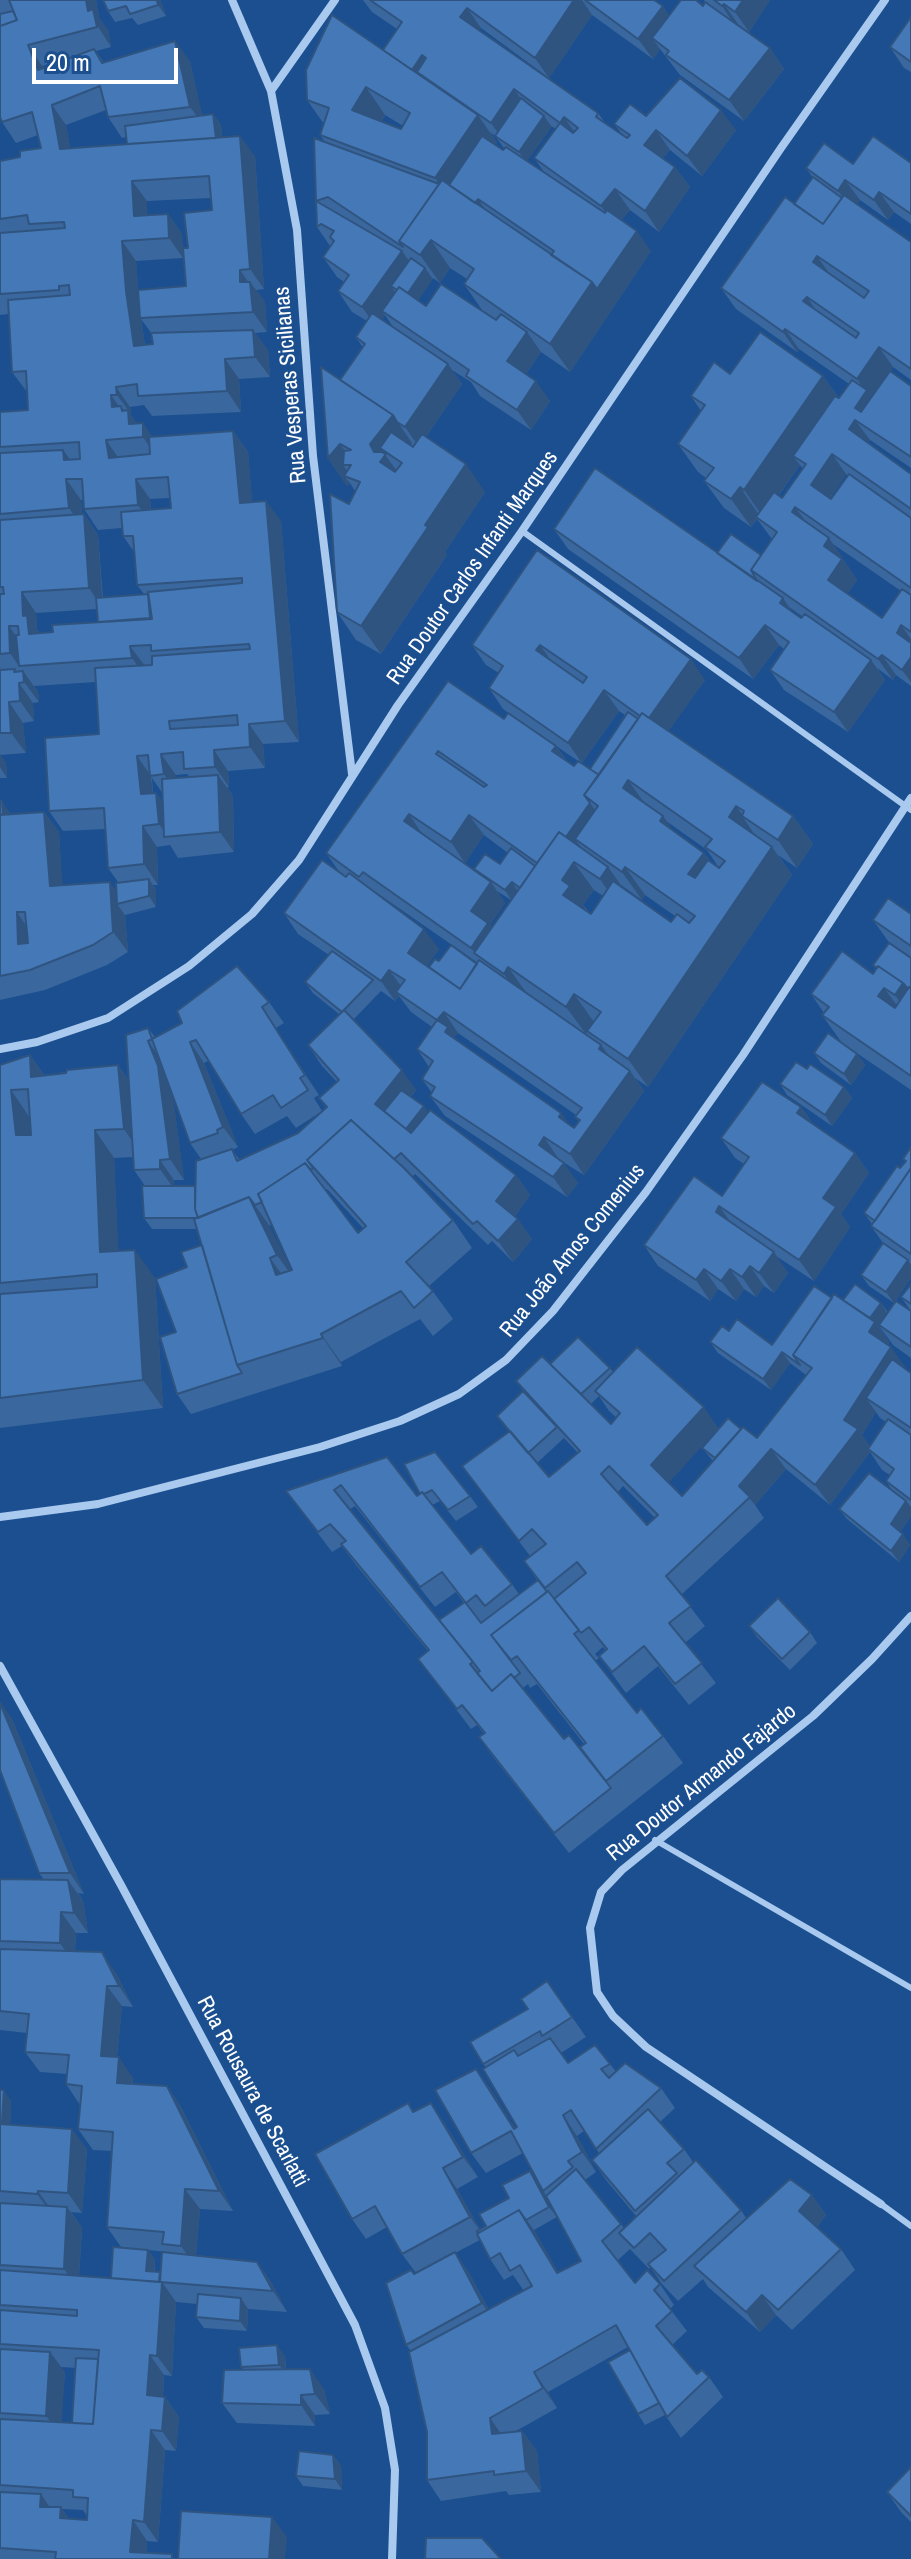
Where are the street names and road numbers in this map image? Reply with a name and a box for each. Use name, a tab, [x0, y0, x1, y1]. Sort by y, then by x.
street label: Rua Vesperas Sicilianas	[269, 285, 313, 485]
street label: Rua Doutor Carlos Infanti Marques	[382, 446, 564, 690]
street label: Rua João Amos Comenius	[495, 1159, 651, 1343]
street label: Rua Doutor Armando Fajardo	[602, 1699, 802, 1867]
street label: Rua Rousaura de Scarlatti	[190, 1992, 314, 2192]

